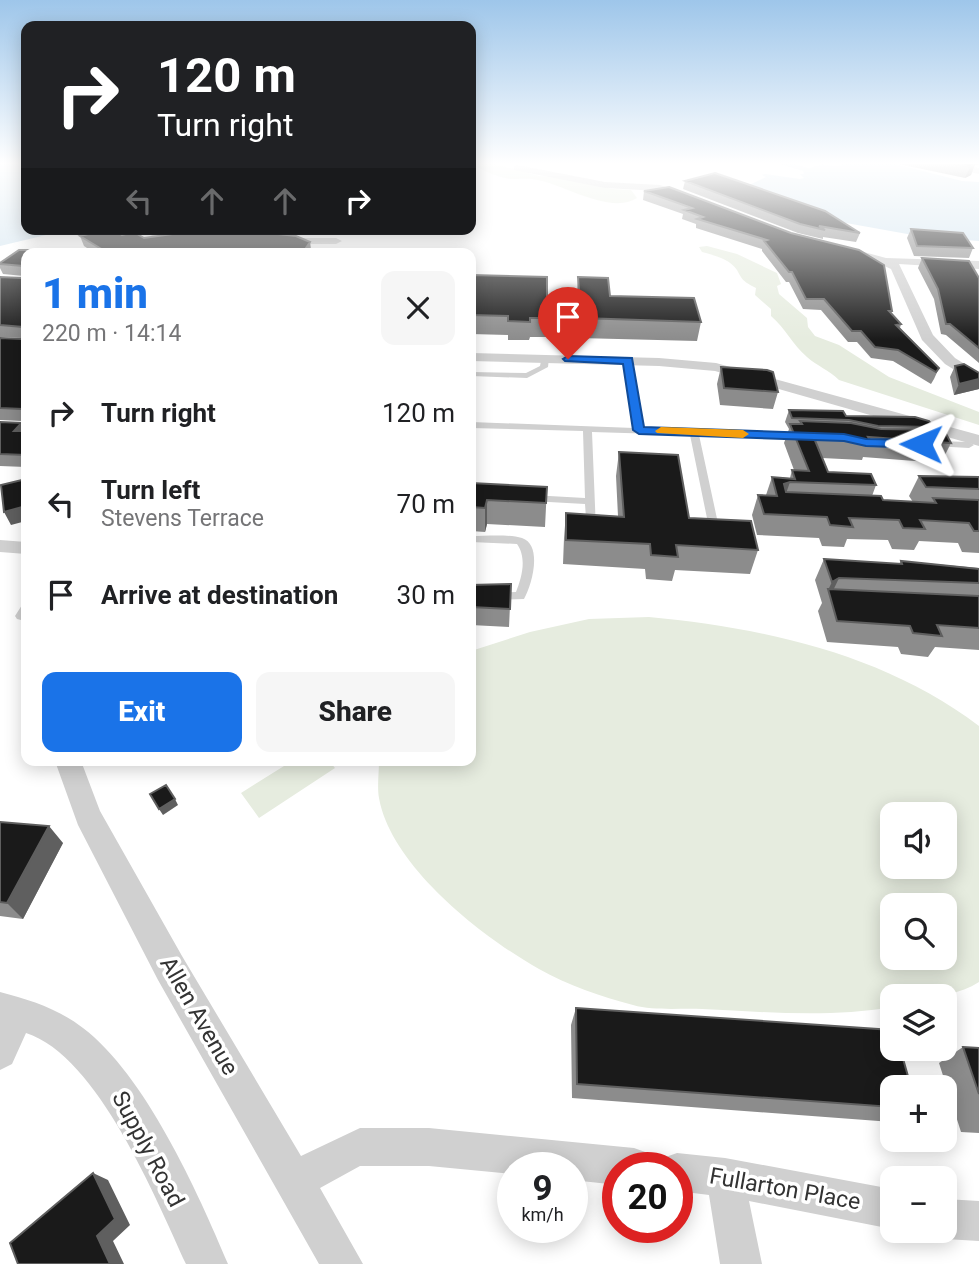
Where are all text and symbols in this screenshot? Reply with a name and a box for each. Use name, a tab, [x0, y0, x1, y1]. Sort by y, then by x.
text: 120 m	[157, 47, 296, 104]
icon: right	[42, 49, 133, 140]
text: Turn right	[157, 106, 293, 144]
icon: left	[120, 182, 158, 220]
icon: ahead	[193, 182, 231, 220]
icon: ahead	[266, 182, 304, 220]
icon: right	[339, 182, 377, 220]
text: 1 min	[42, 269, 148, 318]
button: close	[381, 271, 455, 345]
pin	[538, 287, 598, 359]
icon: arrive	[549, 298, 587, 336]
text: 220 m · 14:14	[42, 320, 181, 347]
icon: right	[42, 394, 80, 432]
text: Turn right	[101, 398, 216, 428]
text: 120 m	[382, 398, 455, 428]
position arrow	[884, 407, 958, 481]
text: Turn left	[101, 475, 200, 505]
icon: left	[42, 485, 80, 523]
text: 70 m	[397, 489, 455, 519]
text: Stevens Terrace	[101, 505, 264, 532]
icon: arrive	[42, 576, 80, 614]
text: Arrive at destination	[101, 580, 338, 610]
text: 30 m	[397, 580, 455, 610]
button: Exit	[42, 672, 242, 752]
button: Share	[256, 672, 455, 752]
map controls	[880, 802, 957, 1243]
button: sound	[880, 802, 957, 879]
button: search	[880, 893, 957, 970]
street label: Allen Avenue	[154, 952, 244, 1080]
button: layers	[880, 984, 957, 1061]
button: +	[880, 1075, 957, 1152]
street label: Supply Road	[106, 1087, 190, 1211]
speed limit sign: 20	[602, 1152, 693, 1243]
street label: Fullarton Place	[707, 1162, 863, 1216]
button: −	[880, 1166, 957, 1243]
text: 9	[532, 1168, 553, 1209]
text: km/h	[521, 1204, 564, 1225]

